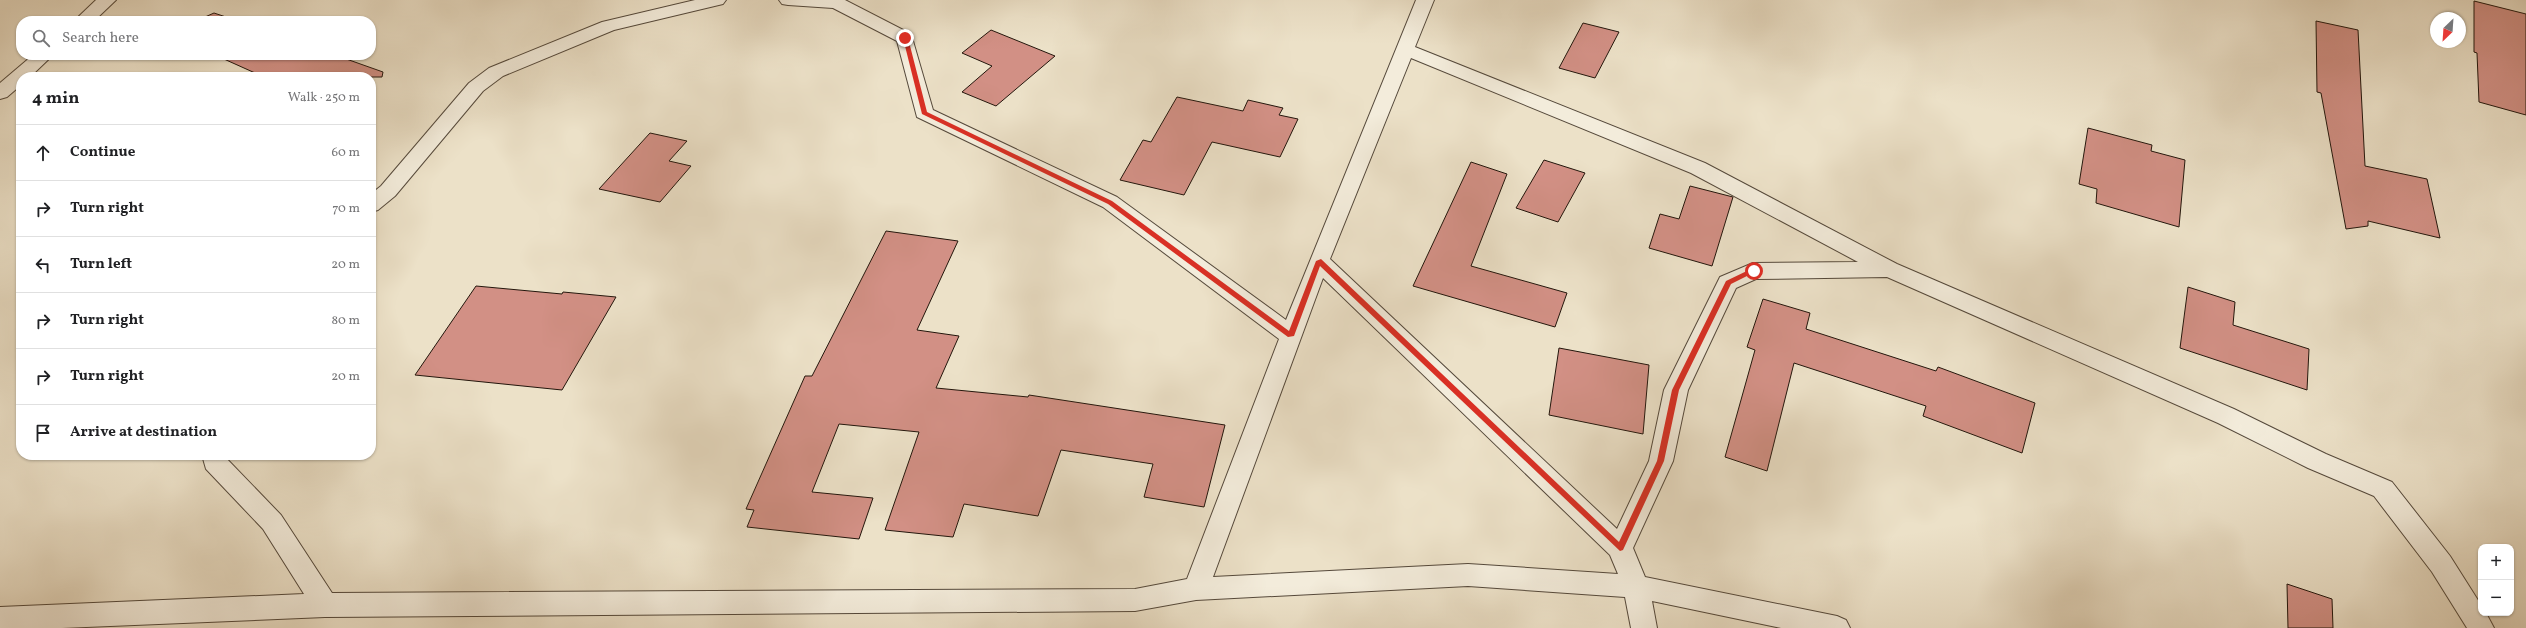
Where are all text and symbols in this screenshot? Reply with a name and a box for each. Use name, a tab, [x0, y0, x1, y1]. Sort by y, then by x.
north arrow	[2430, 12, 2466, 48]
search box	[16, 16, 376, 60]
icon: search	[30, 27, 52, 49]
text: Search here	[62, 28, 139, 49]
route end	[896, 29, 914, 47]
text: 4 min	[32, 87, 79, 110]
text: Walk · 250 m	[288, 89, 360, 107]
icon: ahead	[32, 142, 54, 164]
text: Continue	[70, 142, 135, 163]
text: 60 m	[332, 144, 360, 162]
icon: right	[32, 198, 54, 220]
text: Turn right	[70, 198, 144, 219]
text: 70 m	[332, 200, 360, 218]
icon: left	[32, 254, 54, 276]
text: Turn left	[70, 254, 132, 275]
text: 20 m	[331, 256, 360, 274]
route start	[1745, 262, 1763, 280]
icon: right	[32, 310, 54, 332]
text: Turn right	[70, 310, 144, 331]
text: 80 m	[331, 312, 360, 330]
icon: right	[32, 366, 54, 388]
text: Turn right	[70, 366, 144, 387]
text: 20 m	[331, 368, 360, 386]
icon: arrive	[32, 422, 54, 444]
text: Arrive at destination	[70, 422, 217, 443]
map controls	[2478, 544, 2514, 616]
button: +	[2478, 544, 2514, 580]
button: −	[2478, 580, 2514, 616]

